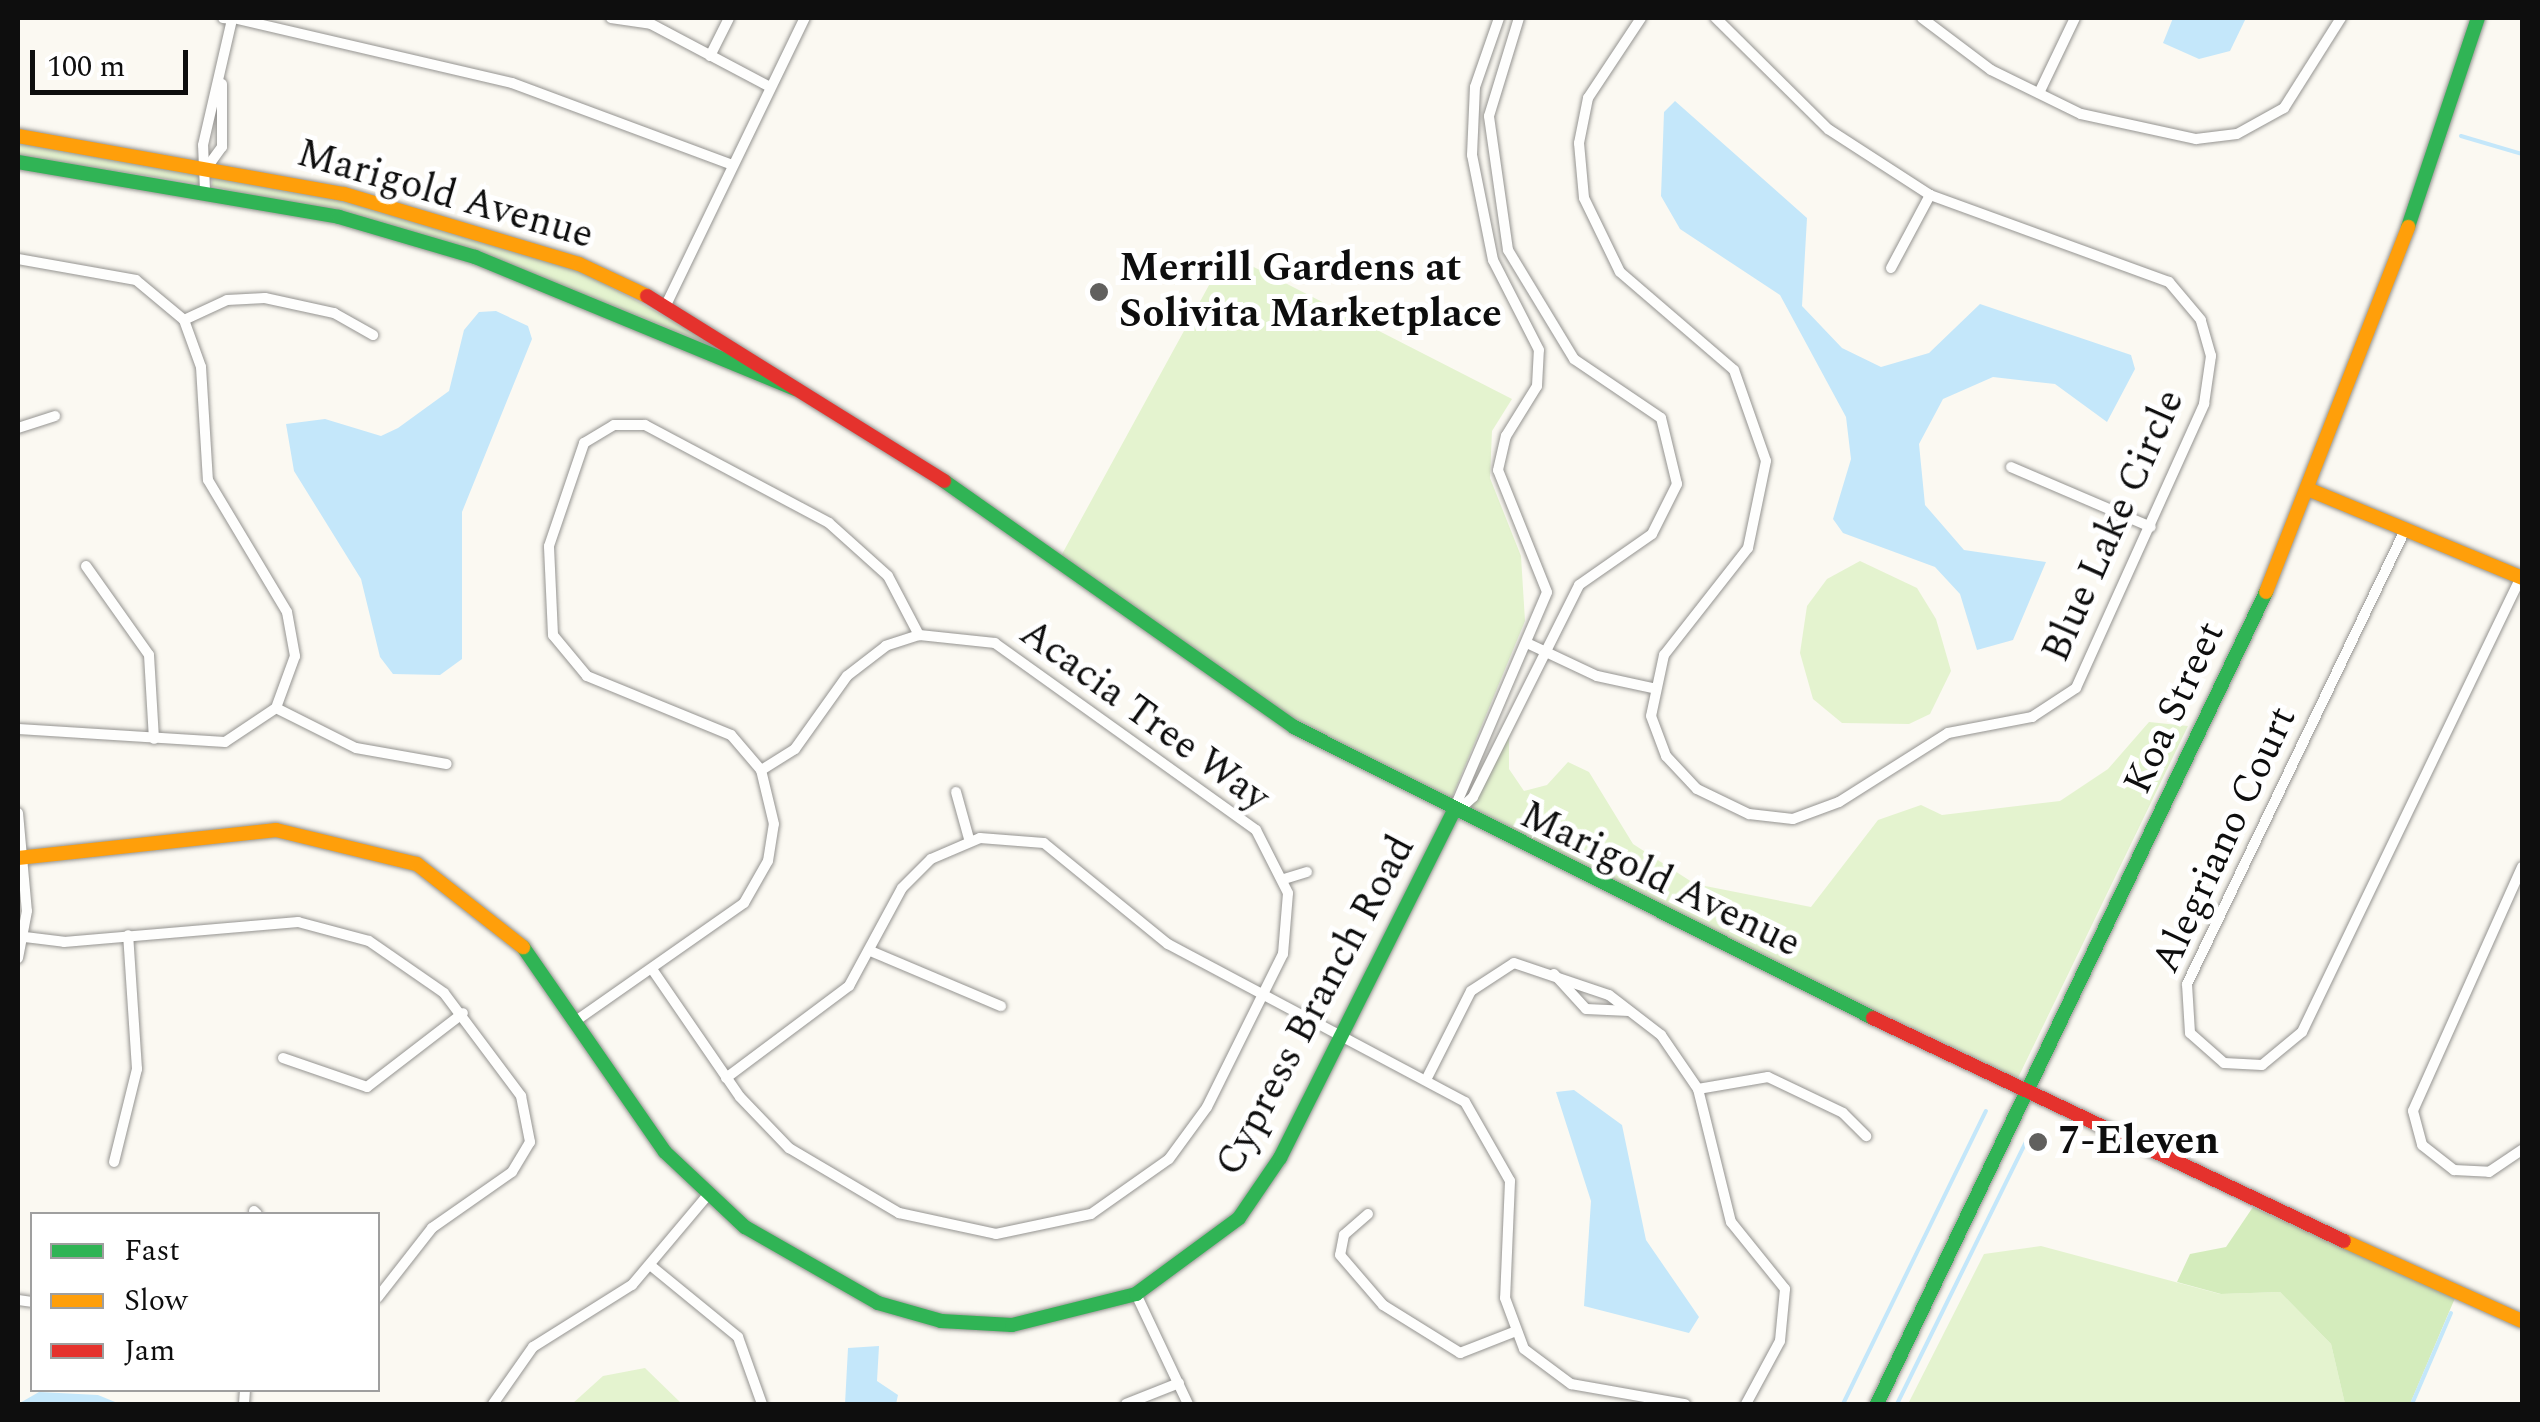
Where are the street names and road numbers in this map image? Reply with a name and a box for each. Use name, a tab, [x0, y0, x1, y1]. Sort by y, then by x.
street label: Marigold Avenue	[292, 130, 598, 260]
street label: Blue Lake Circle	[2033, 383, 2195, 669]
street label: Acacia Tree Way	[1010, 609, 1278, 823]
street label: Koa Street	[2114, 614, 2236, 802]
street label: Alegriano Court	[2142, 699, 2308, 981]
street label: Marigold Avenue	[1512, 791, 1808, 969]
street label: Cypress Branch Road	[1206, 828, 1426, 1184]

